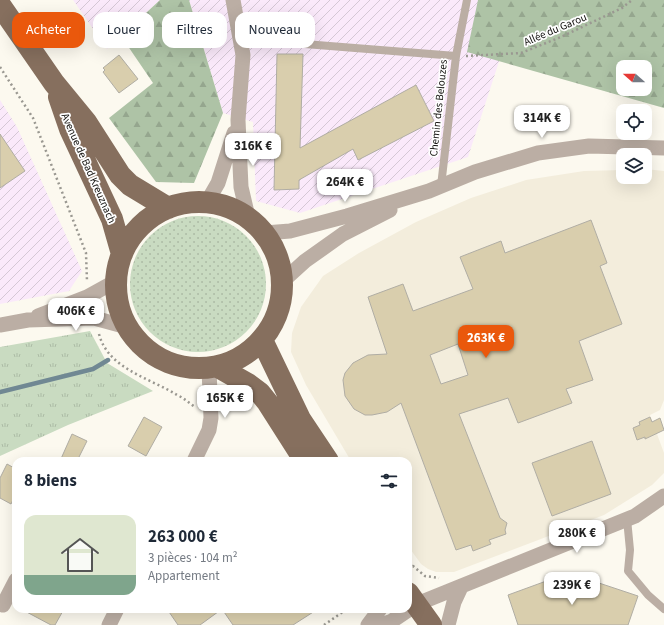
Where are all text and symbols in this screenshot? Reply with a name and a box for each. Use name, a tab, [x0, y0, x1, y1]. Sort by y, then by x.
street label: Allée du Garou	[521, 9, 589, 49]
chip: Acheter	[12, 12, 85, 48]
chip: Louer	[93, 12, 154, 48]
chip: Filtres	[162, 12, 227, 48]
chip: Nouveau	[235, 12, 315, 48]
street label: Chemin des Belouzes	[426, 58, 451, 157]
north arrow	[616, 60, 652, 96]
map controls	[616, 60, 652, 184]
button: locate	[616, 104, 652, 140]
pin: 314K €	[509, 105, 575, 139]
text: 314K €	[523, 109, 561, 127]
street label: Avenue de Bad Kreuznach	[58, 111, 120, 226]
pin: 316K €	[220, 133, 286, 167]
text: 316K €	[234, 137, 272, 155]
button: layers	[616, 148, 652, 184]
pin: 264K €	[312, 169, 378, 203]
text: 264K €	[326, 173, 364, 191]
pin: 406K €	[43, 298, 109, 332]
text: 406K €	[57, 302, 95, 320]
pin: 263K €	[453, 325, 519, 359]
text: 263K €	[467, 329, 505, 347]
pin: 165K €	[192, 385, 258, 419]
text: 165K €	[206, 389, 244, 407]
text: 8 biens	[24, 469, 77, 493]
icon: filters	[378, 470, 400, 492]
pin: 280K €	[544, 520, 610, 554]
text: 280K €	[558, 524, 596, 542]
text: 263 000 €	[148, 525, 218, 549]
icon: home	[56, 531, 104, 579]
text: 3 pièces · 104 m²	[148, 549, 237, 567]
text: Appartement	[148, 567, 220, 585]
pin: 239K €	[539, 572, 605, 606]
text: 239K €	[553, 576, 591, 594]

